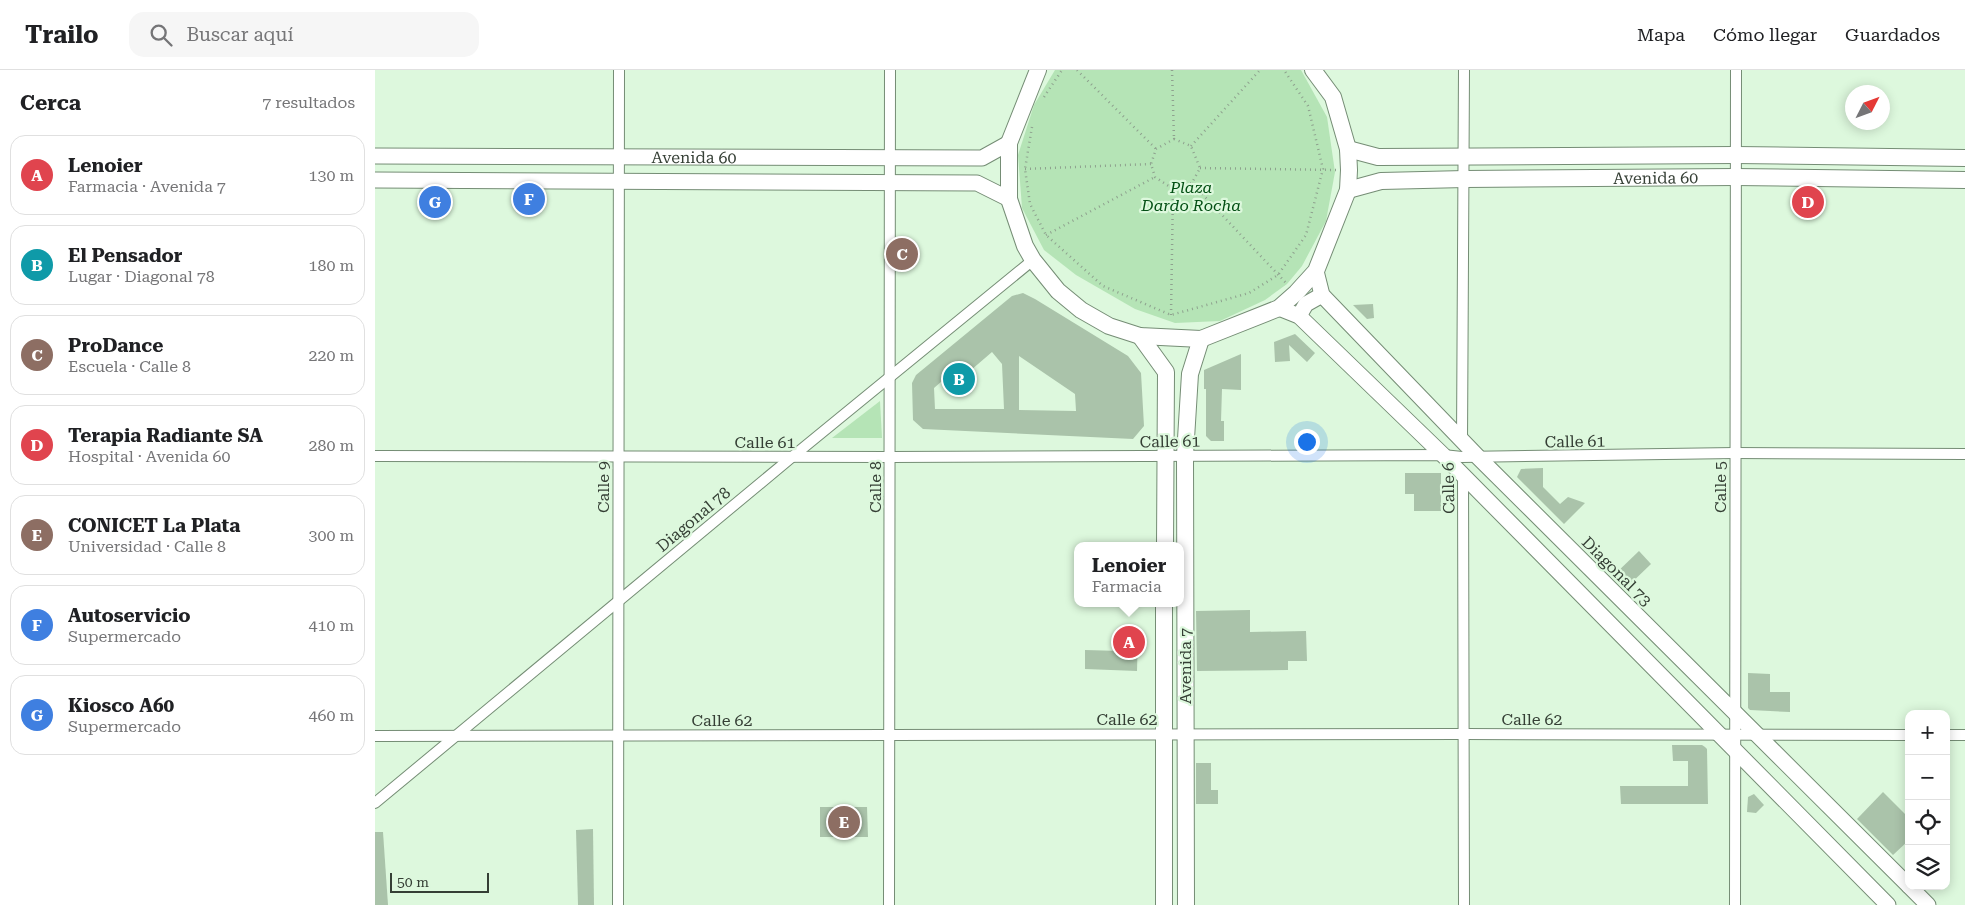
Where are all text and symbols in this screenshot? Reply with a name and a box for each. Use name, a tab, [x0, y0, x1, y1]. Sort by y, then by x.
search box	[129, 12, 479, 57]
text: Trailo	[25, 21, 99, 49]
icon: search	[147, 21, 175, 49]
text: Buscar aquí	[187, 23, 294, 46]
text: Mapa	[1637, 24, 1685, 45]
text: Cómo llegar	[1713, 24, 1817, 45]
text: Guardados	[1845, 24, 1940, 45]
north arrow	[1845, 85, 1890, 130]
text: Cerca	[20, 91, 81, 115]
text: 7 resultados	[262, 93, 355, 112]
street label: Avenida 60	[652, 148, 736, 167]
text: Lenoier	[68, 154, 143, 177]
text: A	[31, 166, 43, 185]
text: 130 m	[308, 166, 354, 185]
street label: Avenida 60	[1613, 168, 1698, 188]
text: Farmacia · Avenida 7	[68, 177, 226, 196]
park label: Plaza Dardo Rocha	[1140, 178, 1241, 215]
pin: F	[513, 180, 545, 218]
pin: G	[419, 183, 451, 221]
pin: D	[1792, 183, 1824, 221]
pin: C	[886, 235, 918, 273]
text: El Pensador	[68, 244, 183, 267]
text: B	[31, 256, 43, 275]
text: 180 m	[308, 256, 354, 275]
text: Lugar · Diagonal 78	[68, 267, 215, 286]
text: ProDance	[68, 334, 163, 357]
text: C	[31, 346, 43, 365]
text: 220 m	[308, 346, 354, 365]
text: Escuela · Calle 8	[68, 357, 191, 376]
pin: B	[943, 360, 975, 398]
text: Terapia Radiante SA	[68, 424, 263, 447]
your location	[1294, 429, 1320, 455]
street label: Calle 61	[1139, 431, 1201, 452]
street label: Calle 61	[1544, 431, 1606, 452]
street label: Calle 61	[735, 433, 795, 452]
text: D	[31, 436, 43, 455]
text: 280 m	[308, 436, 354, 455]
text: Hospital · Avenida 60	[68, 447, 230, 466]
street label: Calle 9	[594, 461, 613, 513]
street label: Calle 8	[866, 461, 885, 513]
street label: Calle 5	[1711, 461, 1730, 513]
street label: Calle 6	[1439, 462, 1458, 514]
street label: Diagonal 78	[653, 483, 734, 556]
text: CONICET La Plata	[68, 514, 240, 537]
text: E	[32, 526, 42, 545]
text: 300 m	[308, 526, 354, 545]
street label: Diagonal 73	[1578, 533, 1655, 610]
text: Universidad · Calle 8	[68, 537, 226, 556]
popup	[1074, 542, 1184, 607]
text: Lenoier	[1092, 554, 1166, 577]
text: Farmacia	[1092, 577, 1162, 596]
text: Autoservicio	[68, 604, 191, 627]
text: F	[32, 616, 42, 635]
text: 410 m	[308, 616, 354, 635]
pin: A	[1113, 623, 1145, 661]
text: Supermercado	[68, 627, 181, 646]
street label: Avenida 7	[1176, 628, 1195, 704]
text: Kiosco A60	[68, 694, 174, 717]
text: G	[31, 706, 43, 725]
text: 460 m	[308, 706, 354, 725]
street label: Calle 62	[1097, 710, 1157, 729]
street label: Calle 62	[1502, 710, 1562, 729]
map controls	[1905, 710, 1950, 890]
button: +	[1905, 710, 1950, 755]
street label: Calle 62	[692, 711, 752, 730]
text: Supermercado	[68, 717, 181, 736]
button: −	[1905, 755, 1950, 800]
button: locate	[1905, 800, 1950, 845]
pin: E	[828, 803, 860, 841]
button: layers	[1905, 845, 1950, 890]
scale bar	[390, 870, 489, 893]
text: 50 m	[397, 874, 429, 890]

